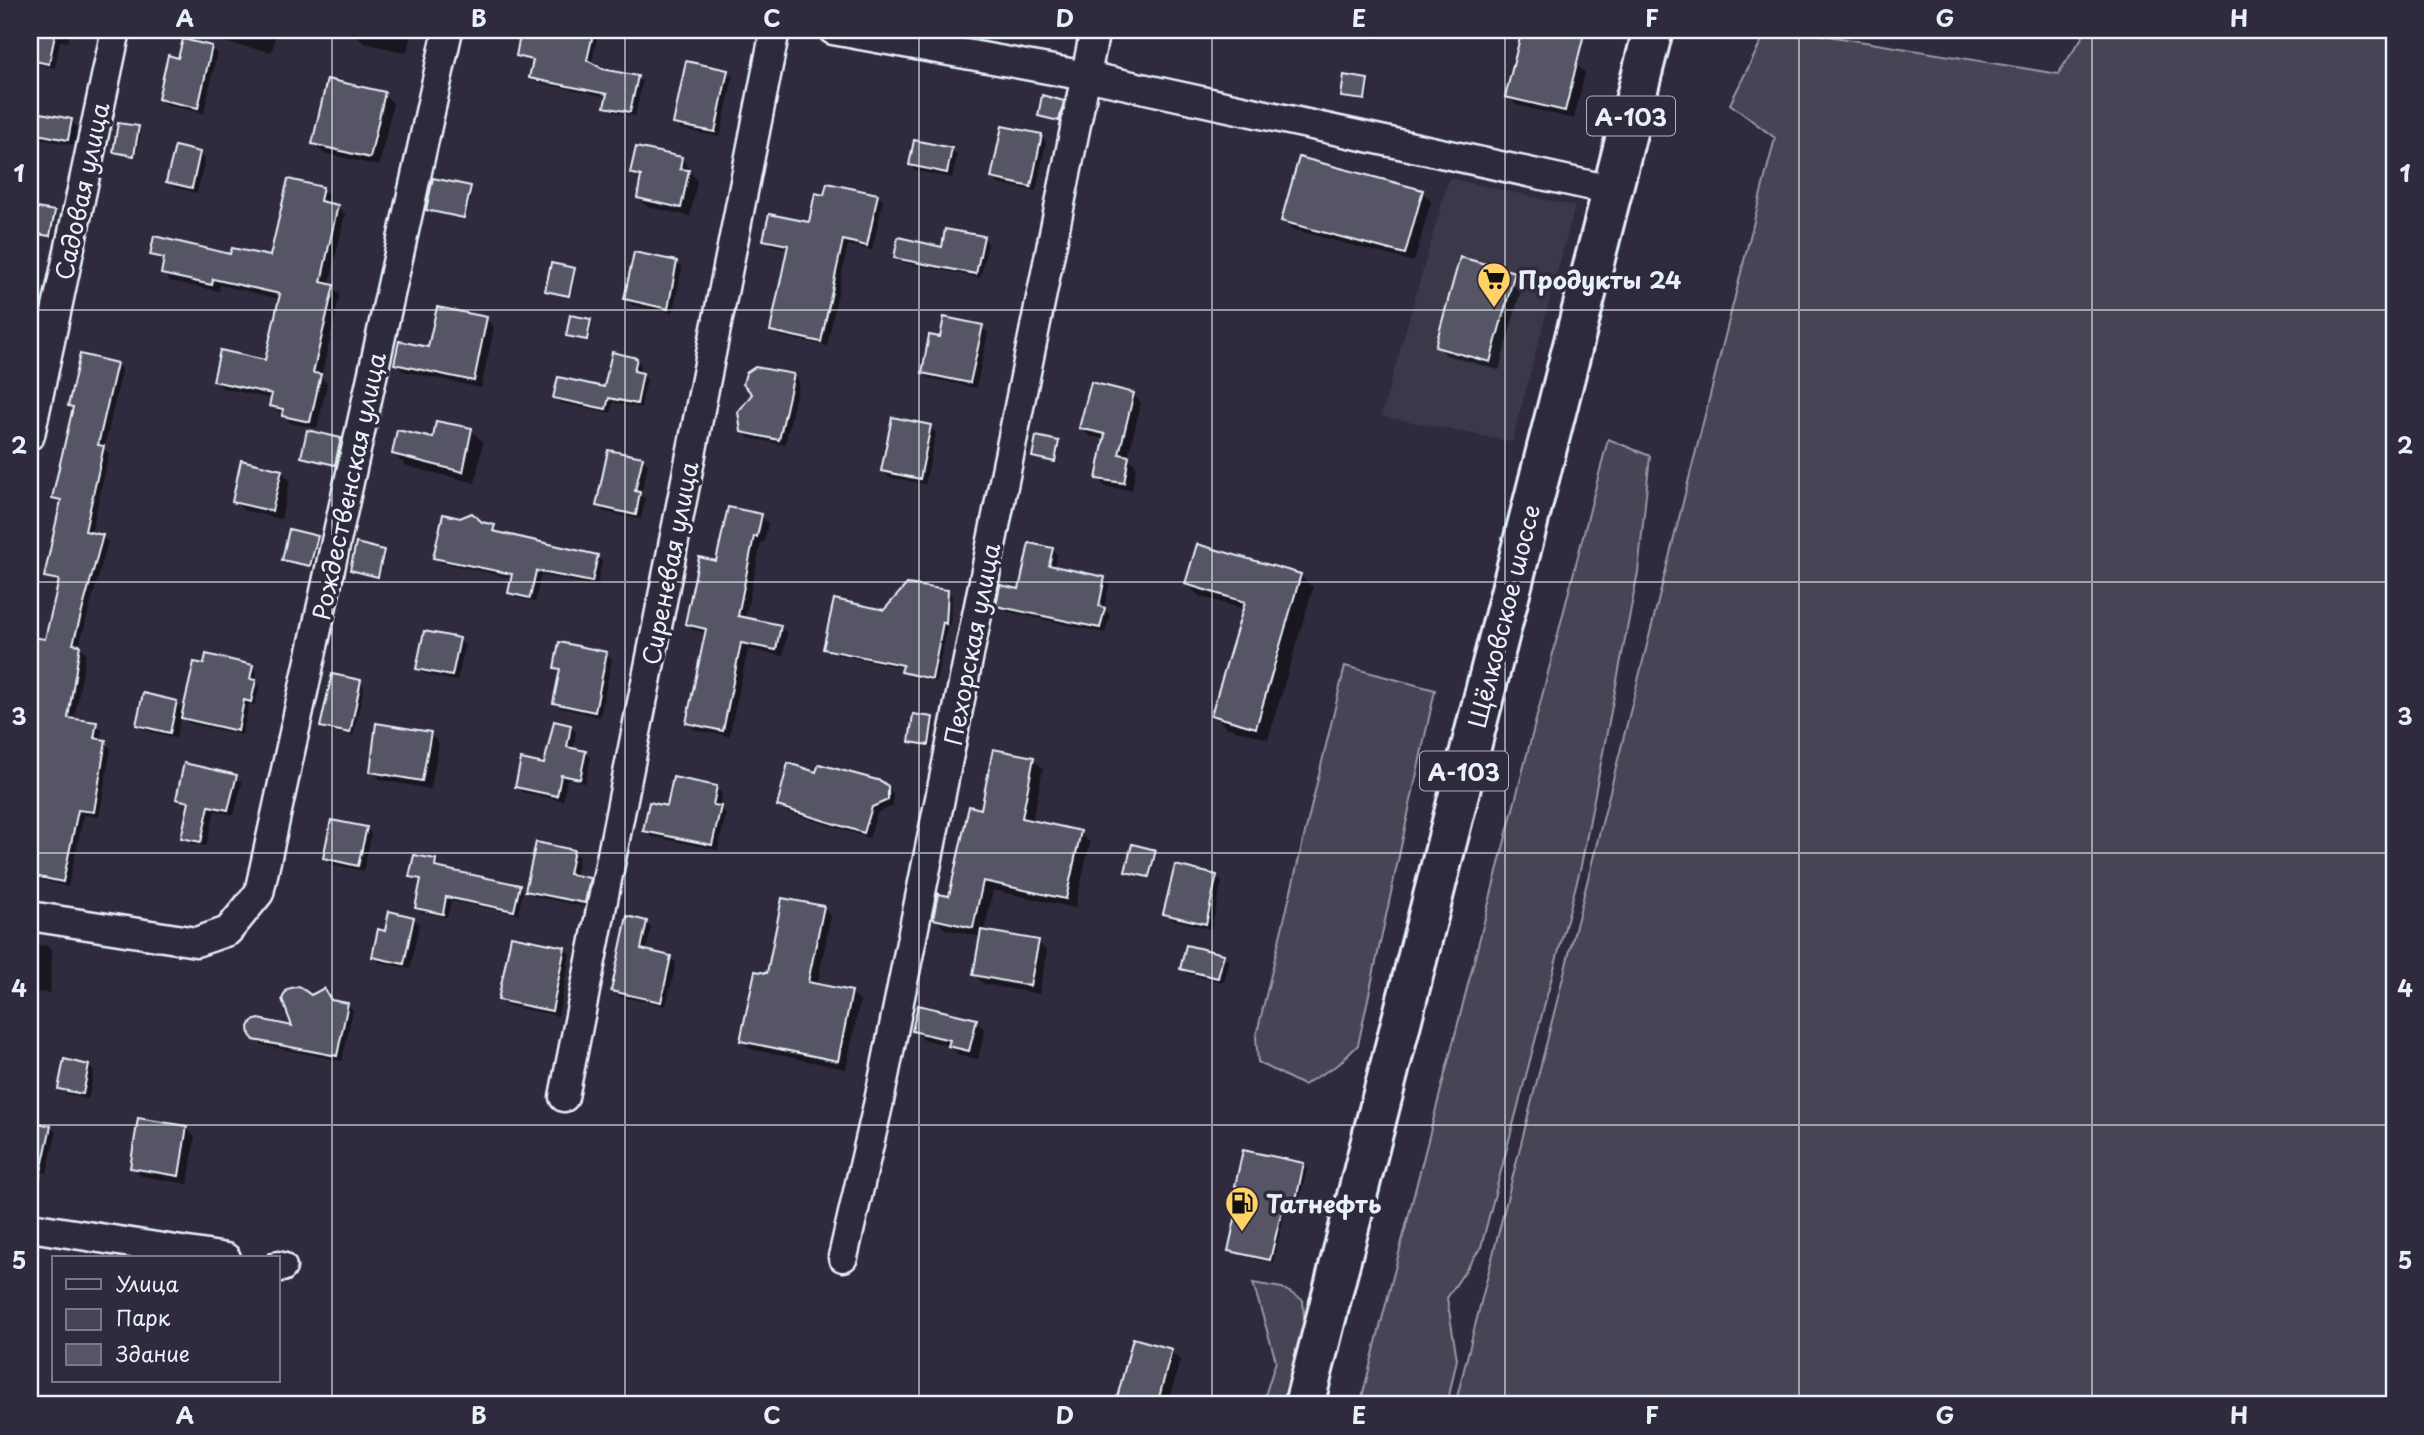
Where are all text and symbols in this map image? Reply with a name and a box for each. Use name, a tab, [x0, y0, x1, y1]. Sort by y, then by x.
text: A	[176, 0, 194, 35]
text: B	[471, 0, 487, 35]
text: C	[763, 0, 781, 35]
text: D	[1056, 0, 1074, 35]
text: E	[1352, 0, 1366, 35]
text: F	[1645, 0, 1659, 35]
text: G	[1936, 0, 1954, 35]
text: H	[2230, 0, 2248, 35]
road number: А-103	[1587, 97, 1675, 136]
street label: Садовая улица	[45, 99, 117, 283]
text: 1	[14, 155, 25, 190]
text: 1	[2400, 155, 2411, 190]
supermarket icon: Продукты 24	[1475, 260, 1513, 309]
place label: Продукты 24	[1518, 261, 1681, 297]
street label: Рождественская улица	[302, 349, 394, 623]
text: 2	[11, 427, 27, 462]
text: 2	[2397, 427, 2413, 462]
street label: Сиреневая улица	[632, 458, 706, 668]
street label: Щёлковское шоссе	[1458, 500, 1548, 732]
street label: Пехорская улица	[934, 540, 1008, 748]
text: 3	[11, 698, 27, 733]
text: 3	[2397, 698, 2413, 733]
road number: А-103	[1420, 751, 1508, 790]
text: 4	[11, 970, 27, 1005]
text: 4	[2397, 970, 2413, 1005]
fuel station icon: Татнефть	[1223, 1184, 1261, 1233]
place label: Татнефть	[1266, 1185, 1382, 1221]
text: 5	[12, 1242, 26, 1277]
text: 5	[2398, 1242, 2412, 1277]
legend	[52, 1256, 280, 1382]
text: Улица	[116, 1267, 179, 1299]
text: Парк	[116, 1301, 171, 1333]
text: Здание	[116, 1337, 190, 1369]
text: A	[176, 1397, 194, 1432]
text: B	[471, 1397, 487, 1432]
text: C	[763, 1397, 781, 1432]
text: D	[1056, 1397, 1074, 1432]
text: E	[1352, 1397, 1366, 1432]
text: F	[1645, 1397, 1659, 1432]
text: G	[1936, 1397, 1954, 1432]
text: H	[2230, 1397, 2248, 1432]

